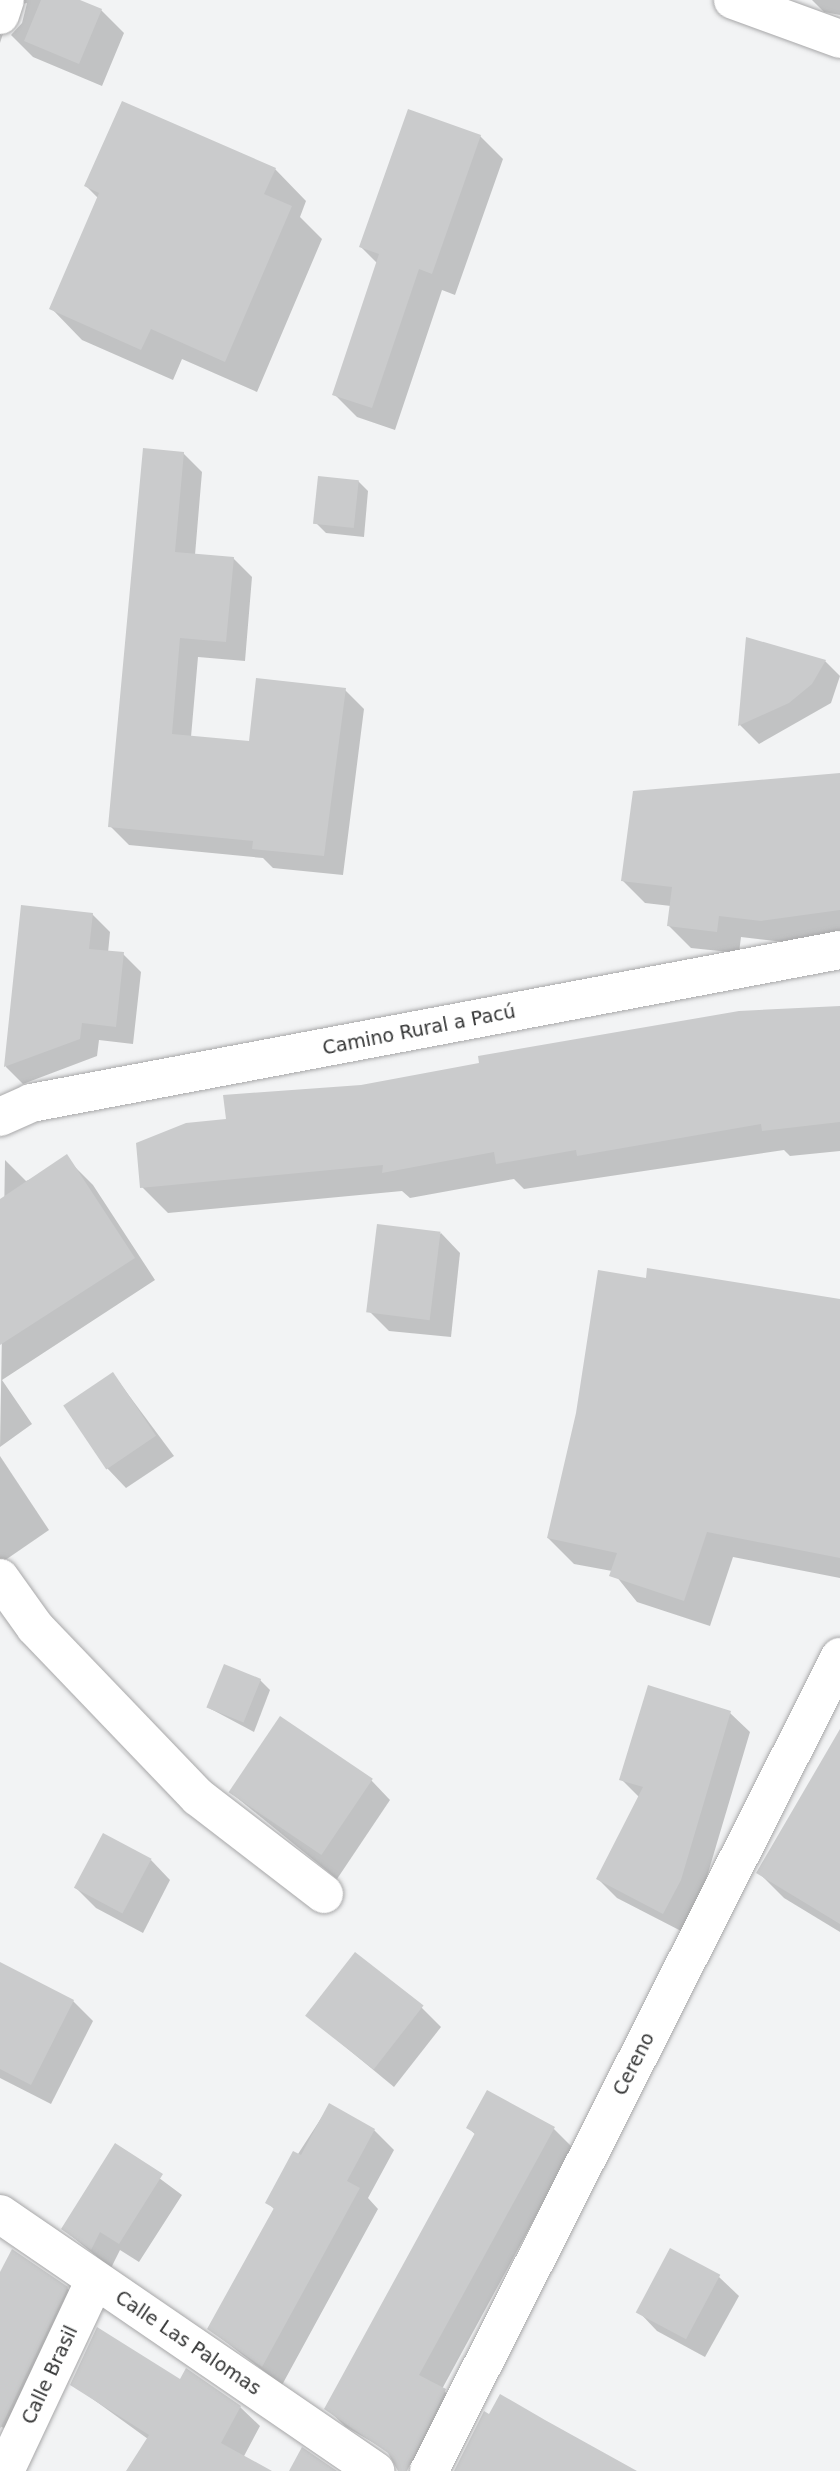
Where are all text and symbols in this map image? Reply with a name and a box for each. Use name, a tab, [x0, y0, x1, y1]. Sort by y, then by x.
street label: Camino Rural a Pacú	[321, 1000, 517, 1060]
street label: Cereno	[608, 2029, 660, 2099]
street label: Calle Las Palomas	[111, 2286, 265, 2400]
street label: Calle Brasil	[17, 2322, 83, 2428]

